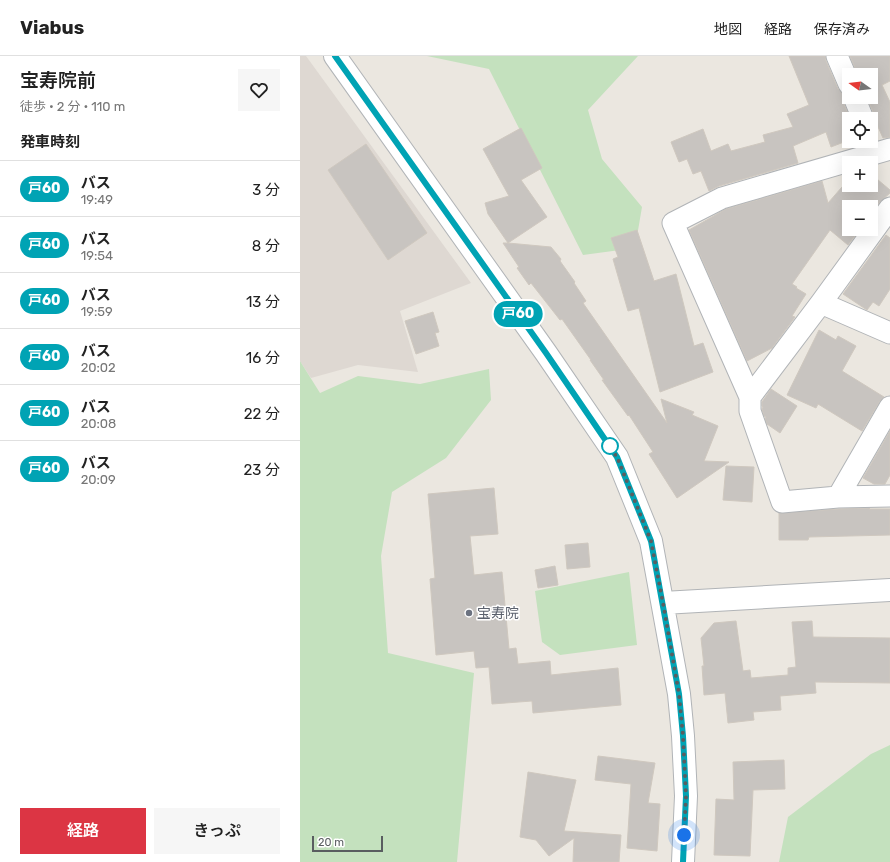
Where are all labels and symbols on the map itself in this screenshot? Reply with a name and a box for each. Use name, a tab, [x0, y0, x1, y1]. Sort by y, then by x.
north arrow	[842, 68, 878, 104]
line badge: 戸60	[495, 301, 541, 327]
unlabelled marker	[601, 437, 619, 455]
place label: 宝寿院	[477, 605, 519, 622]
marker: 宝寿院	[464, 608, 474, 618]
your location	[674, 825, 694, 845]
scale bar	[312, 834, 383, 853]

